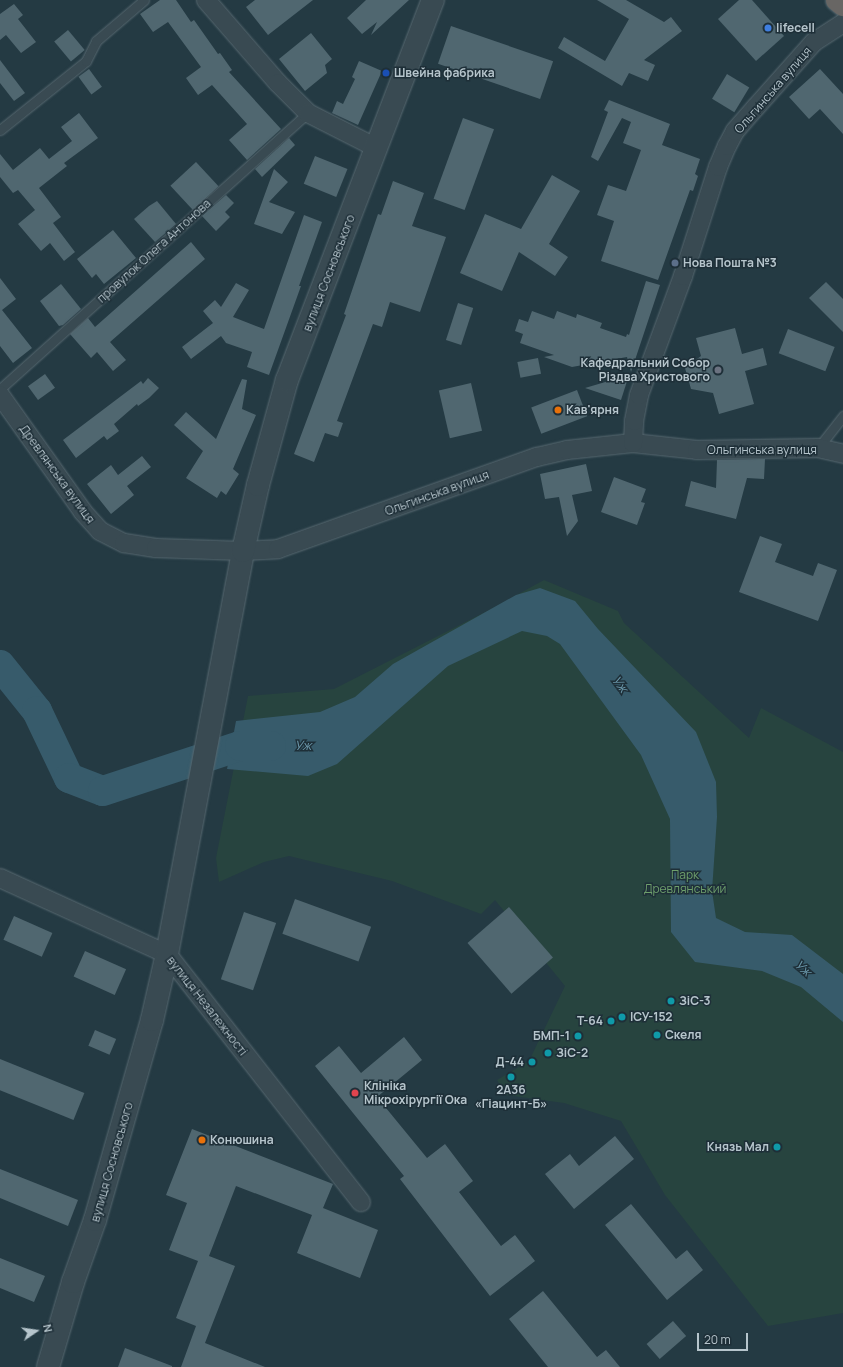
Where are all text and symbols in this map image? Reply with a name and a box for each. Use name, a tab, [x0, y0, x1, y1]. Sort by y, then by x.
place label: lifecell	[776, 21, 815, 35]
marker: lifecell	[763, 23, 773, 33]
street label: Ольгинська вулиця	[732, 44, 814, 136]
place label: Швейна фабрика	[394, 66, 495, 80]
marker: Швейна фабрика	[381, 68, 391, 78]
street label: провулок Олега Антонова	[94, 196, 214, 306]
street label: вулиця Сосновського	[300, 212, 358, 334]
place label: Нова Пошта №3	[683, 256, 777, 270]
marker: Нова Пошта №3	[670, 258, 680, 268]
place label: Кафедральний Собор Різдва Христового	[581, 356, 710, 384]
marker: Кафедральний Собор Різдва Христового	[713, 365, 723, 375]
place label: Кав'ярня	[566, 403, 619, 417]
marker: Кав'ярня	[553, 405, 563, 415]
street label: Древлянська вулиця	[16, 422, 98, 526]
street label: Ольгинська вулиця	[707, 443, 817, 457]
street label: Ольгинська вулиця	[383, 467, 491, 519]
water label: Уж	[609, 673, 631, 695]
water label: Уж	[295, 737, 311, 753]
park label: Парк Древлянський	[644, 868, 726, 896]
street label: вулиця Незалежності	[164, 953, 250, 1059]
water label: Уж	[792, 957, 814, 979]
place label: ЗіС-3	[679, 994, 711, 1008]
marker: ЗіС-3	[666, 996, 676, 1006]
place label: ІСУ-152	[630, 1010, 672, 1024]
marker: ІСУ-152	[617, 1012, 627, 1022]
place label: Т-64	[577, 1014, 603, 1028]
marker: Т-64	[606, 1016, 616, 1026]
place label: Скеля	[665, 1028, 702, 1042]
place label: БМП-1	[533, 1029, 570, 1043]
marker: Скеля	[652, 1030, 662, 1040]
marker: БМП-1	[573, 1031, 583, 1041]
place label: ЗіС-2	[556, 1046, 588, 1060]
marker: ЗіС-2	[543, 1048, 553, 1058]
place label: Д-44	[496, 1055, 524, 1069]
marker: Д-44	[527, 1057, 537, 1067]
marker: 2А36 «Гіацинт-Б»	[506, 1072, 516, 1082]
place label: Клініка Мікрохірургії Ока	[364, 1079, 467, 1107]
place label: 2А36 «Гіацинт-Б»	[475, 1083, 547, 1111]
marker: Клініка Мікрохірургії Ока	[349, 1087, 361, 1099]
street label: вулиця Сосновського	[88, 1100, 136, 1224]
place label: Конюшина	[210, 1133, 274, 1147]
marker: Конюшина	[197, 1135, 207, 1145]
place label: Князь Мал	[707, 1140, 769, 1154]
marker: Князь Мал	[772, 1142, 782, 1152]
north arrow	[16, 1311, 56, 1351]
text: N	[40, 1323, 56, 1334]
scale bar	[699, 1325, 750, 1351]
text: 20 m	[704, 1331, 731, 1348]

